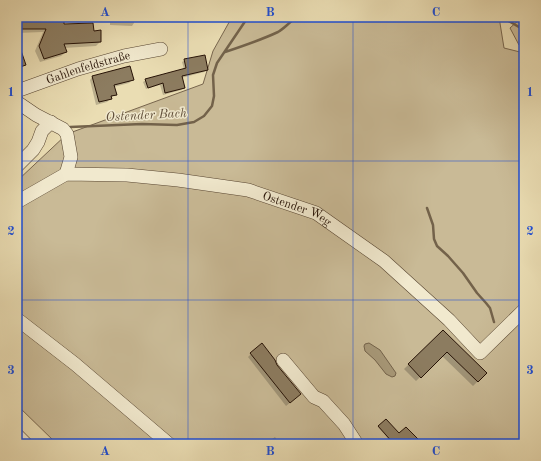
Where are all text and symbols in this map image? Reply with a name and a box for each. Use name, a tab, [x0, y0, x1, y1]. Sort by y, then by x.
text: A	[100, 6, 110, 19]
text: B	[265, 6, 275, 19]
text: C	[432, 6, 440, 19]
street label: Gahlenfeldstraße	[45, 50, 132, 87]
text: 1	[7, 86, 15, 99]
text: 1	[526, 86, 534, 99]
water label: Ostender Bach	[105, 107, 187, 124]
street label: Ostender Weg	[261, 190, 334, 229]
text: 2	[7, 225, 15, 238]
text: 2	[526, 225, 534, 238]
text: 3	[7, 364, 15, 377]
text: 3	[526, 364, 534, 377]
text: A	[100, 445, 110, 458]
text: B	[265, 445, 275, 458]
text: C	[432, 445, 440, 458]

